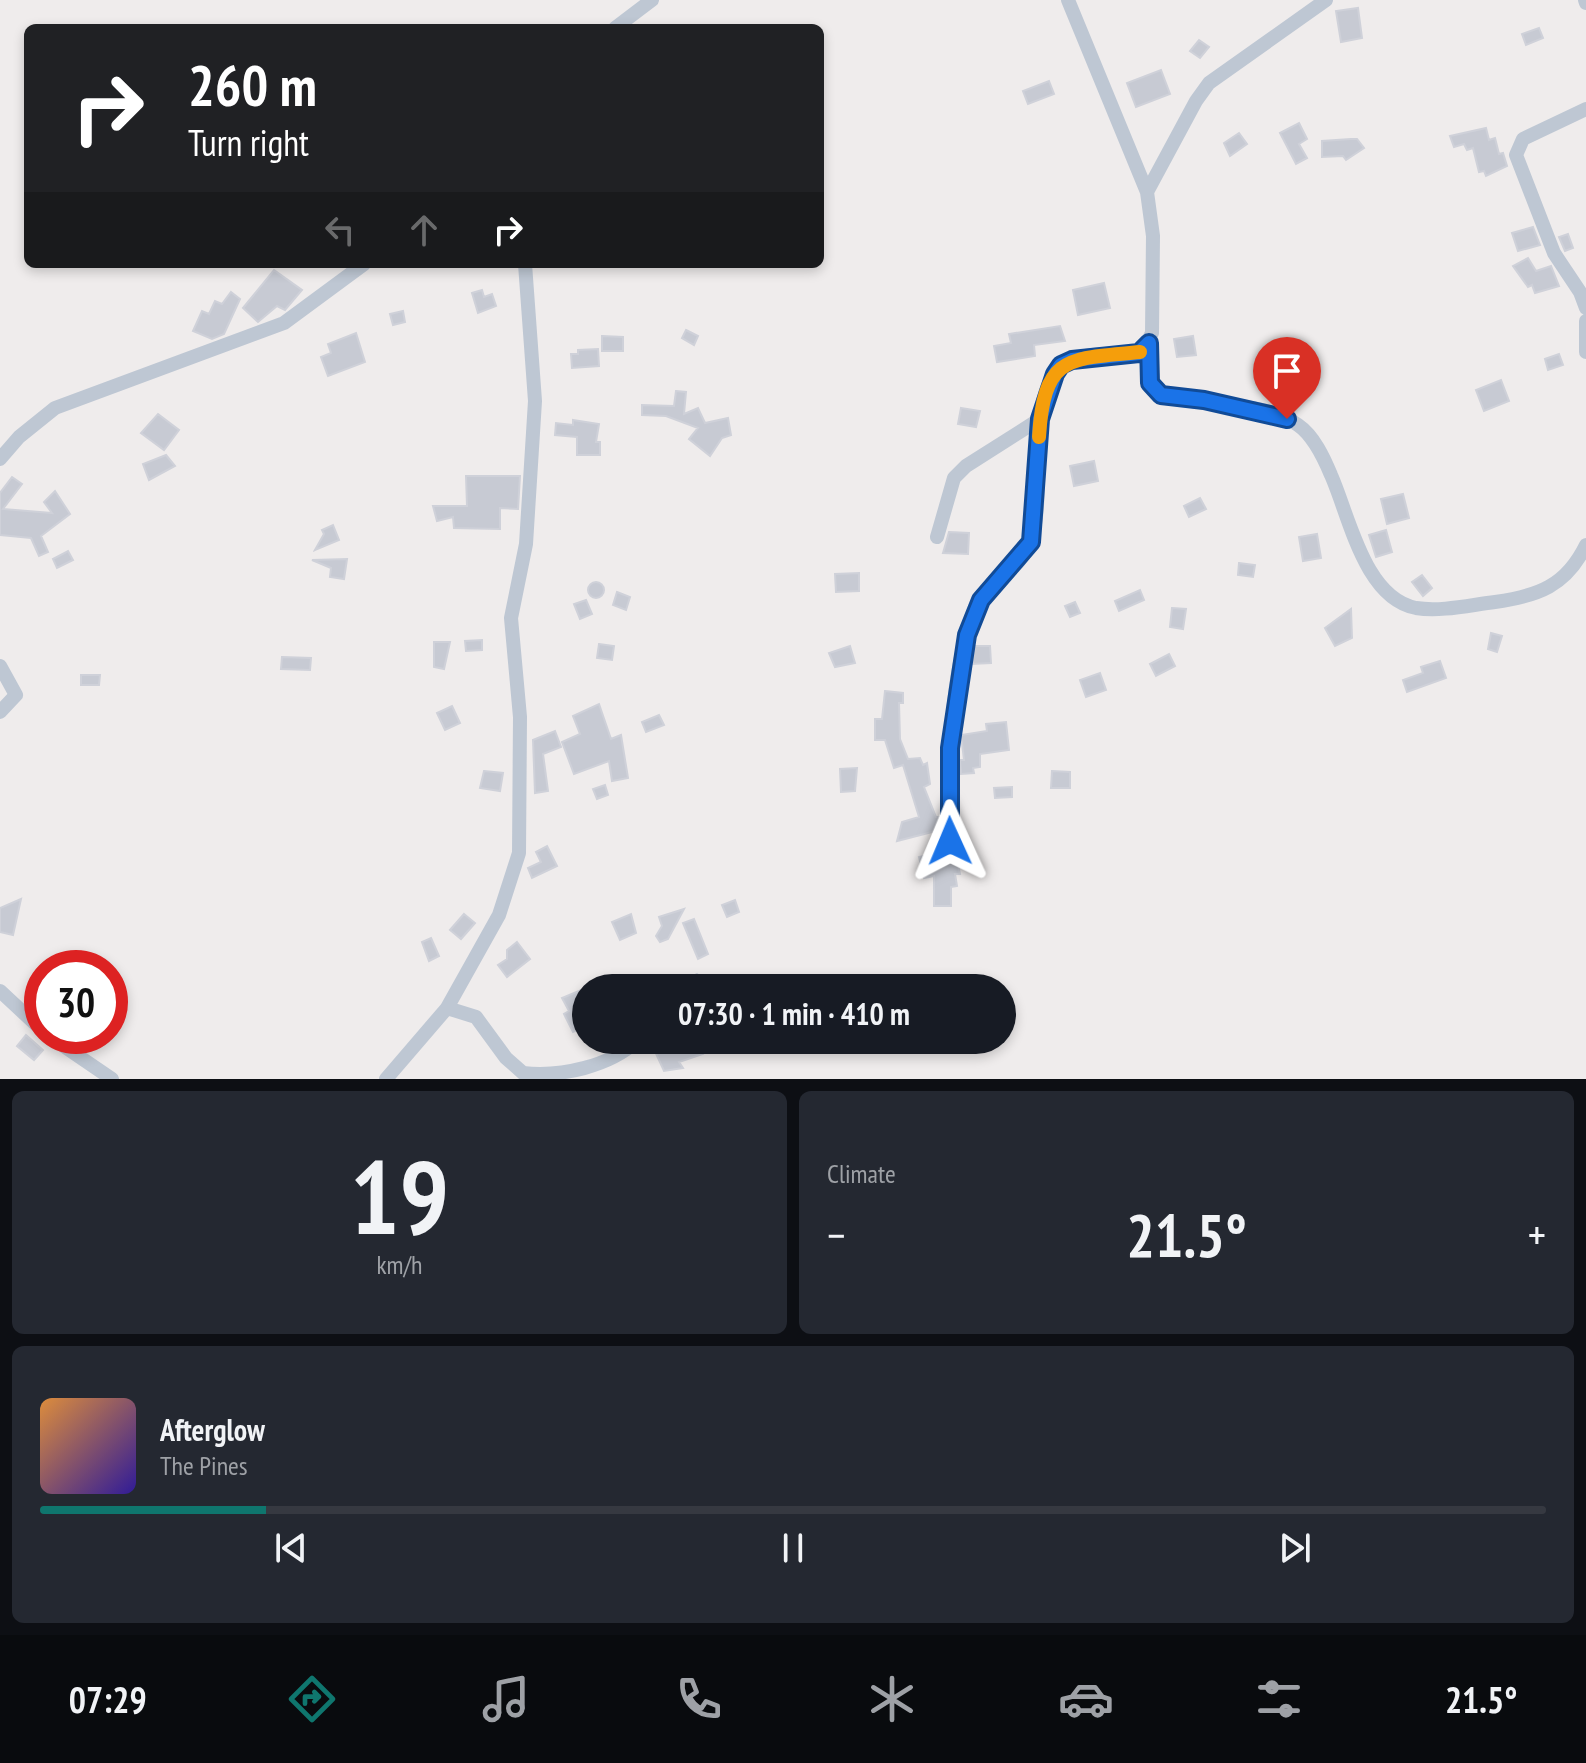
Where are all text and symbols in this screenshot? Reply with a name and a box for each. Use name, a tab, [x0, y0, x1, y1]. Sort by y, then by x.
text: 260 m	[188, 49, 317, 121]
icon: right	[56, 56, 160, 160]
text: Turn right	[188, 119, 309, 166]
icon: left	[318, 208, 362, 252]
icon: ahead	[402, 208, 446, 252]
icon: right	[486, 208, 530, 252]
pin	[1253, 337, 1321, 419]
icon: arrive	[1265, 349, 1309, 393]
position arrow	[908, 799, 992, 883]
speed limit sign: 30	[24, 950, 128, 1054]
text: 07:30 · 1 min · 410 m	[678, 994, 910, 1033]
text: 19	[350, 1128, 449, 1263]
text: Climate	[827, 1157, 896, 1190]
text: 21.5°	[1126, 1196, 1247, 1274]
text: −	[827, 1206, 845, 1263]
text: +	[1528, 1206, 1546, 1263]
text: km/h	[376, 1248, 423, 1281]
text: Afterglow	[160, 1410, 265, 1449]
text: The Pines	[160, 1449, 248, 1482]
icon: previous	[269, 1526, 313, 1570]
icon: pause	[771, 1526, 815, 1570]
icon: next	[1273, 1526, 1317, 1570]
icon: directions	[284, 1671, 340, 1727]
icon: music	[478, 1671, 534, 1727]
icon: phone	[671, 1671, 727, 1727]
icon: climate	[864, 1671, 920, 1727]
icon: car	[1058, 1671, 1114, 1727]
icon: filters	[1251, 1671, 1307, 1727]
text: 07:29	[69, 1676, 147, 1723]
text: 21.5°	[1445, 1676, 1517, 1723]

